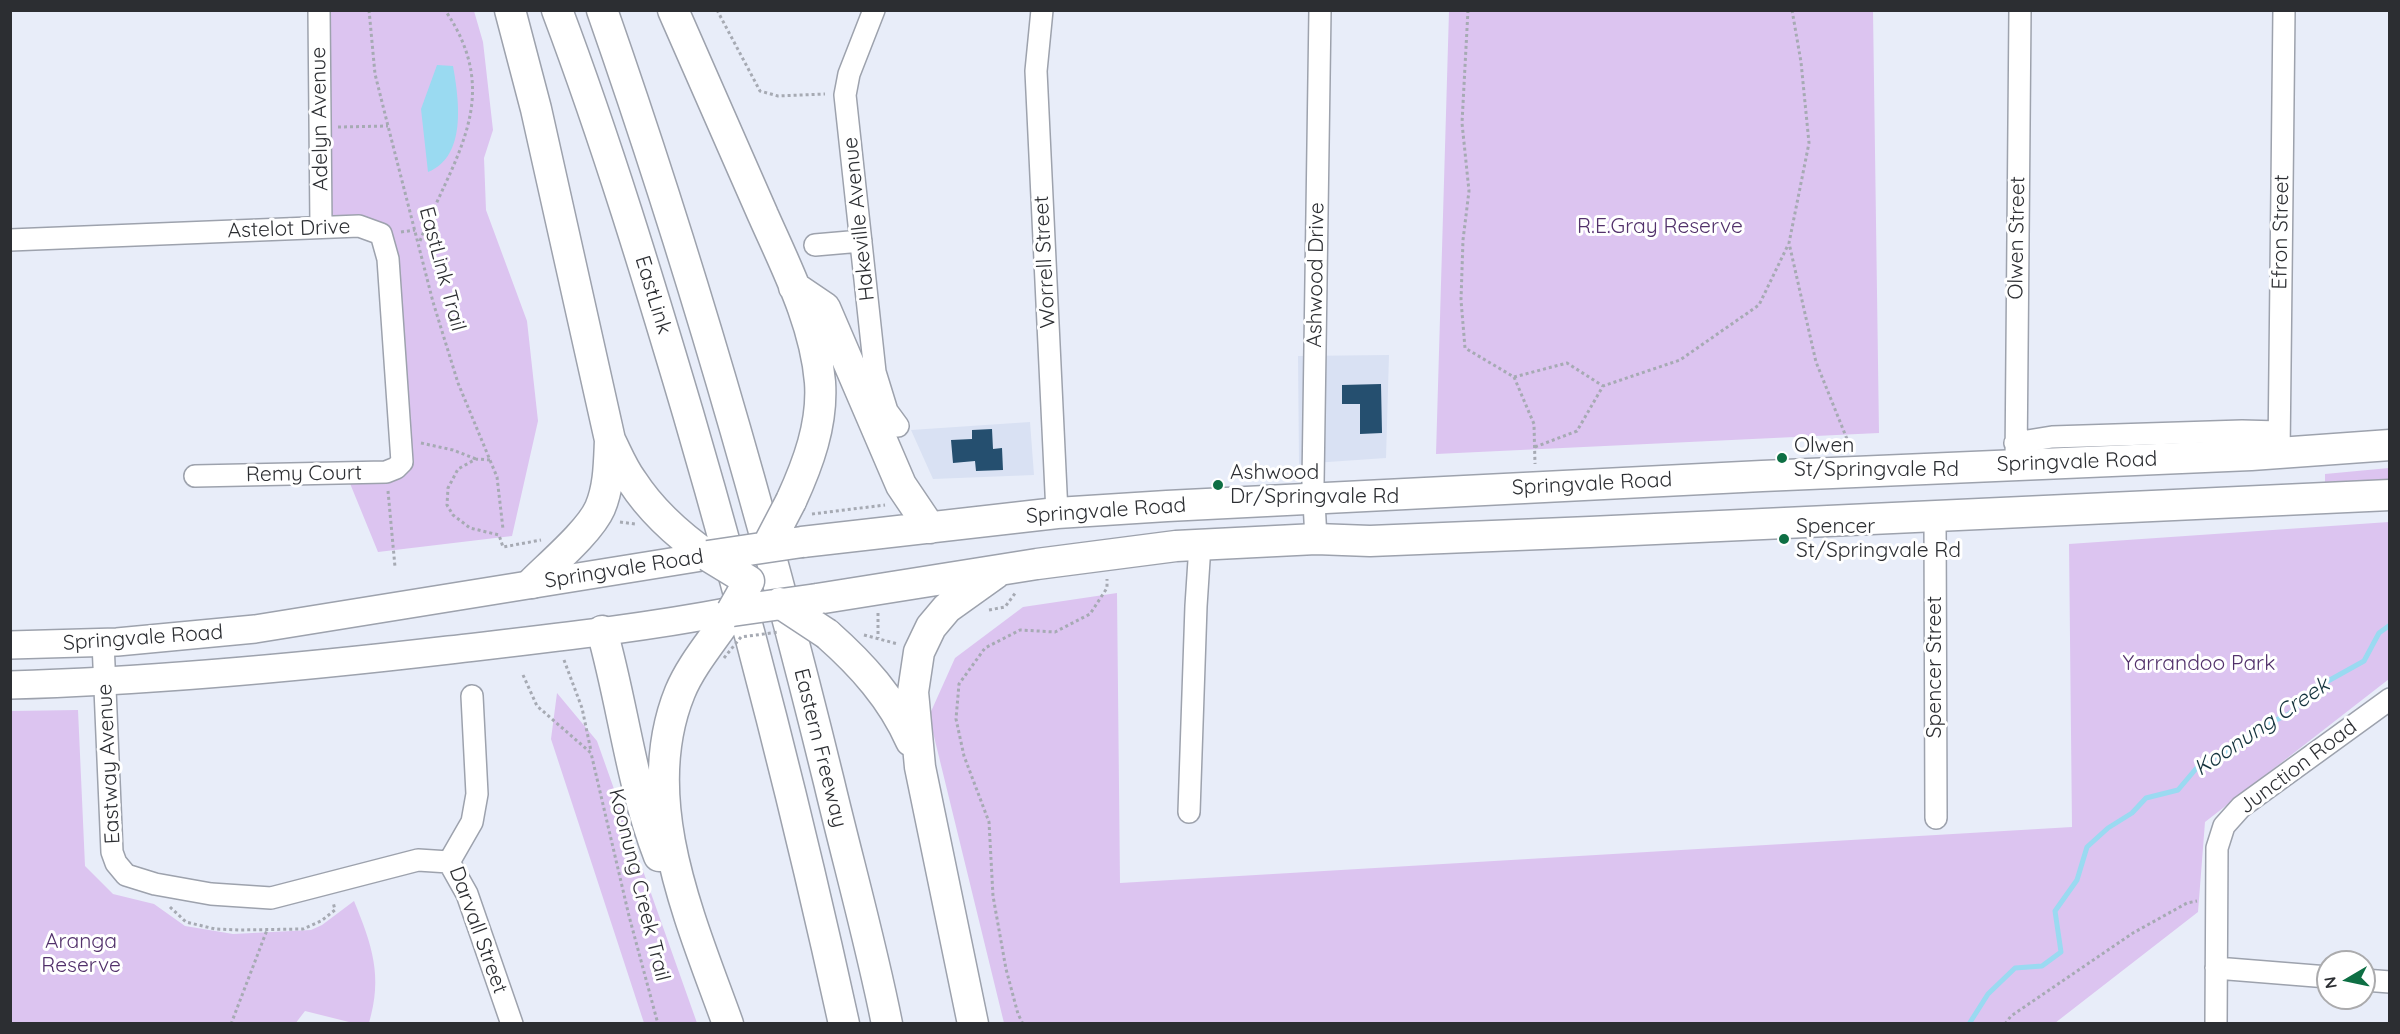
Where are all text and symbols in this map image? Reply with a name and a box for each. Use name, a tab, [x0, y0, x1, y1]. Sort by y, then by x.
street label: Adelyn Avenue	[306, 47, 334, 191]
street label: Hakeville Avenue	[838, 136, 880, 302]
street label: Efron Street	[2267, 174, 2295, 290]
street label: Olwen Street	[2003, 176, 2031, 300]
street label: Worrell Street	[1029, 195, 1061, 329]
street label: Ashwood Drive	[1302, 202, 1330, 348]
street label: EastLink Trail	[413, 204, 471, 334]
street label: Astelot Drive	[227, 214, 351, 244]
park label: R.E.Gray Reserve	[1577, 214, 1743, 240]
street label: EastLink	[629, 253, 677, 337]
place label: Olwen St/Springvale Rd	[1794, 433, 1959, 483]
street label: Springvale Road	[1996, 447, 2158, 477]
marker: Olwen St/Springvale Rd	[1775, 451, 1789, 465]
street label: Remy Court	[246, 460, 362, 488]
place label: Ashwood Dr/Springvale Rd	[1230, 460, 1399, 510]
street label: Springvale Road	[1511, 467, 1673, 501]
marker: Ashwood Dr/Springvale Rd	[1211, 478, 1225, 492]
street label: Springvale Road	[1025, 493, 1187, 529]
place label: Spencer St/Springvale Rd	[1796, 514, 1961, 564]
marker: Spencer St/Springvale Rd	[1777, 532, 1791, 546]
street label: Springvale Road	[543, 544, 705, 594]
street label: Spencer Street	[1922, 596, 1948, 738]
street label: Springvale Road	[62, 620, 224, 656]
park label: Yarrandoo Park	[2123, 651, 2275, 677]
street label: Eastern Freeway	[788, 666, 852, 830]
water label: Koonung Creek	[2189, 672, 2335, 782]
street label: Eastway Avenue	[92, 683, 126, 845]
street label: Junction Road	[2234, 714, 2362, 820]
street label: Koonung Creek Trail	[603, 786, 675, 984]
street label: Darvall Street	[443, 863, 513, 997]
park label: Aranga Reserve	[41, 929, 121, 979]
north arrow	[2316, 950, 2376, 1010]
text: N	[2319, 975, 2341, 990]

